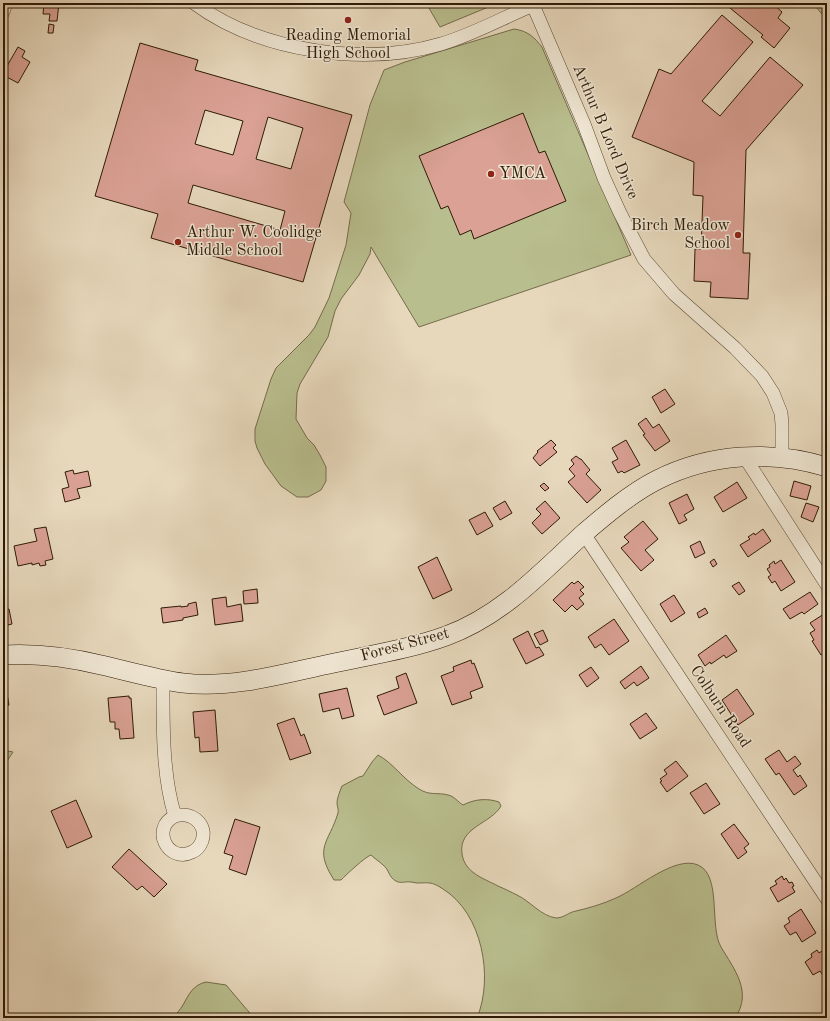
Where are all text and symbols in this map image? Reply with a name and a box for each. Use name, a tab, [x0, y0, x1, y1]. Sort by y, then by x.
marker: Reading Memorial High School	[343, 15, 353, 25]
place label: Reading Memorial High School	[285, 28, 411, 62]
street label: Arthur B Lord Drive	[569, 62, 641, 202]
place label: YMCA	[499, 166, 546, 182]
marker: YMCA	[486, 169, 496, 179]
place label: Birch Meadow School	[631, 218, 731, 252]
place label: Arthur W. Coolidge Middle School	[186, 225, 322, 259]
marker: Birch Meadow School	[733, 230, 743, 240]
marker: Arthur W. Coolidge Middle School	[173, 237, 183, 247]
street label: Forest Street	[359, 625, 451, 664]
street label: Colburn Road	[687, 663, 753, 751]

